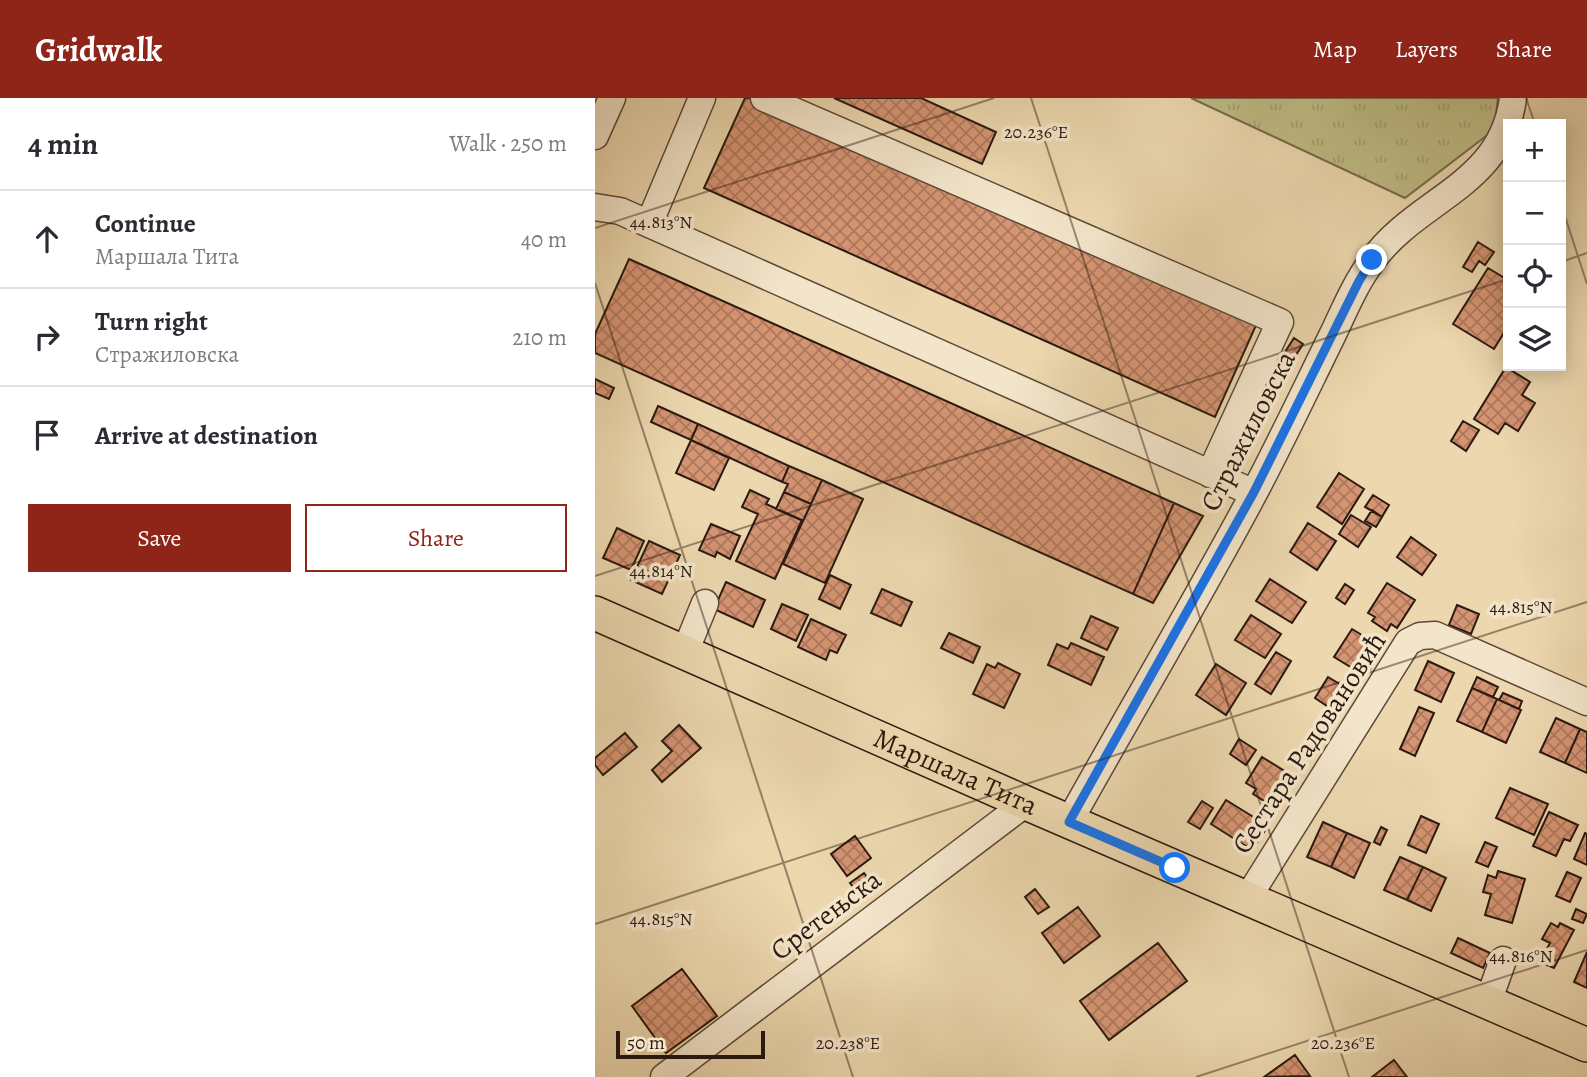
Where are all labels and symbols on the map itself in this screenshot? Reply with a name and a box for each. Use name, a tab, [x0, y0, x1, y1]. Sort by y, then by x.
text: 20.236°E	[1004, 120, 1068, 144]
text: 44.813°N	[630, 210, 692, 234]
route end	[1356, 244, 1387, 275]
street label: Стражиловска	[1191, 344, 1305, 518]
text: 44.814°N	[629, 559, 693, 583]
text: 44.815°N	[1490, 595, 1552, 619]
street label: Сестара Радовановић	[1223, 625, 1395, 861]
street label: Маршала Тита	[868, 719, 1043, 825]
route start	[1159, 852, 1190, 883]
street label: Сретењска	[763, 861, 889, 969]
text: 44.815°N	[630, 907, 692, 931]
text: 44.816°N	[1489, 944, 1553, 968]
scale bar	[616, 1028, 765, 1060]
text: 20.238°E	[816, 1031, 880, 1055]
text: 20.236°E	[1311, 1031, 1375, 1055]

